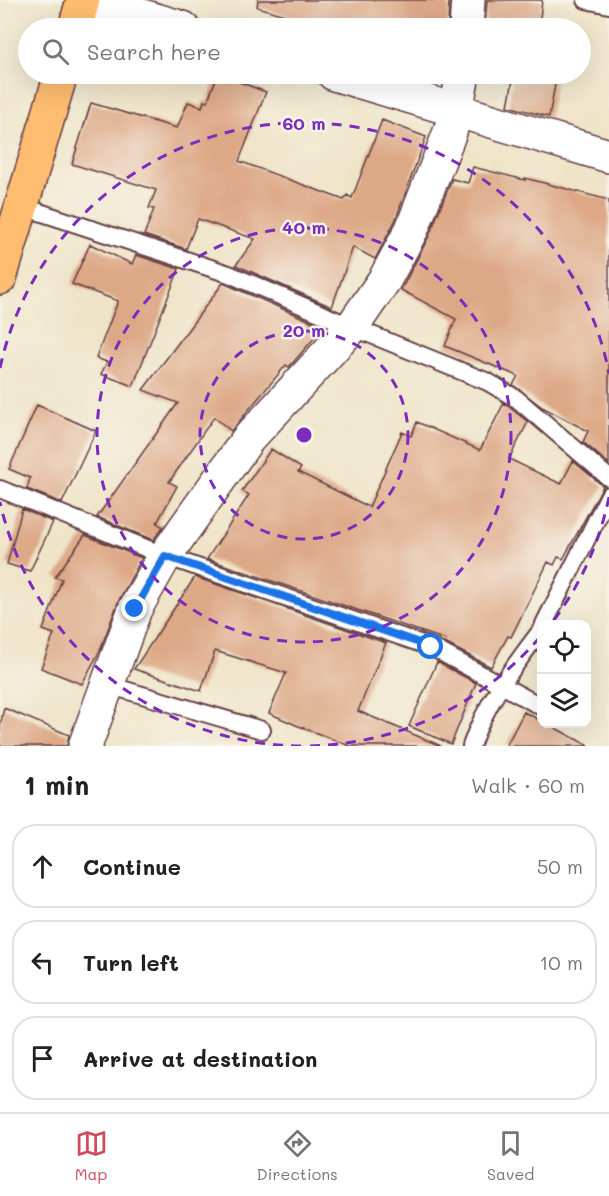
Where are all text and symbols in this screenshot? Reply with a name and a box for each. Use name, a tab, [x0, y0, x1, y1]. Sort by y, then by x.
search box	[18, 18, 591, 84]
icon: search	[39, 35, 72, 68]
text: Search here	[87, 37, 221, 66]
text: 60 m	[282, 111, 326, 135]
text: 40 m	[282, 215, 326, 239]
text: 20 m	[283, 318, 325, 342]
centre of rings	[294, 425, 314, 445]
route end	[121, 595, 147, 621]
map controls	[537, 620, 591, 728]
button: locate	[537, 620, 591, 674]
route start	[417, 633, 443, 659]
button: layers	[537, 674, 591, 728]
text: 1 min	[24, 768, 89, 802]
text: Walk · 60 m	[471, 772, 585, 798]
icon: ahead	[26, 850, 59, 883]
text: Continue	[83, 852, 181, 881]
text: 50 m	[537, 853, 583, 879]
icon: left	[26, 946, 59, 979]
text: Turn left	[83, 948, 179, 977]
text: 10 m	[539, 949, 583, 975]
icon: arrive	[26, 1042, 59, 1075]
text: Arrive at destination	[83, 1044, 318, 1073]
tab: Map	[75, 1127, 108, 1184]
tab: Directions	[257, 1127, 338, 1184]
tab: Saved	[487, 1127, 534, 1184]

